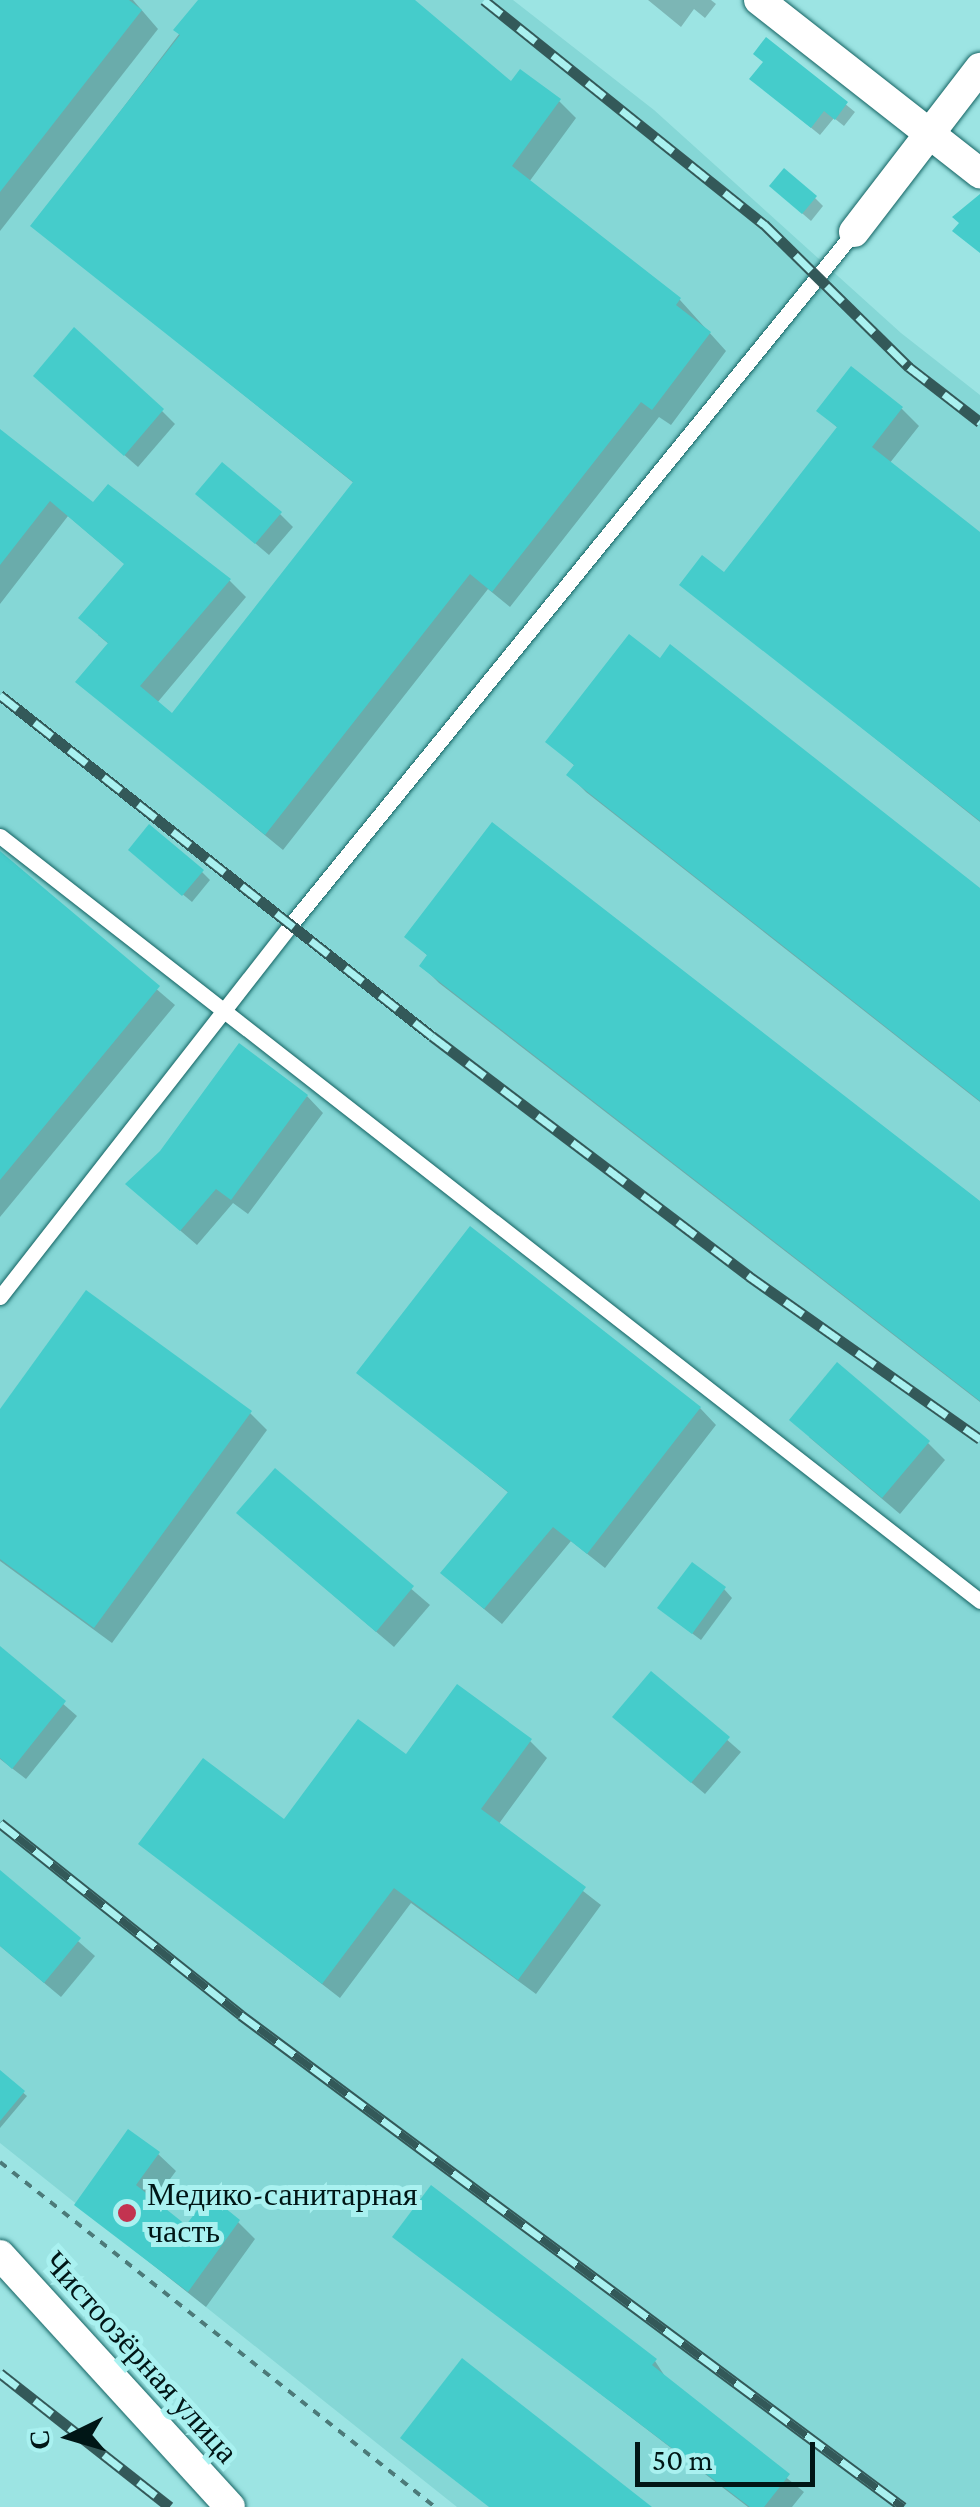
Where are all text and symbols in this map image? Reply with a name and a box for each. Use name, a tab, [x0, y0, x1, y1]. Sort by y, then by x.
place label: Медико-санитарная часть	[147, 2176, 417, 2251]
marker: Медико-санитарная часть	[116, 2202, 138, 2224]
street label: Чистоозёрная улица	[36, 2243, 246, 2471]
north arrow	[20, 2387, 120, 2487]
scale bar	[640, 2422, 820, 2484]
text: С	[23, 2428, 56, 2451]
text: 50 m	[652, 2443, 713, 2476]

